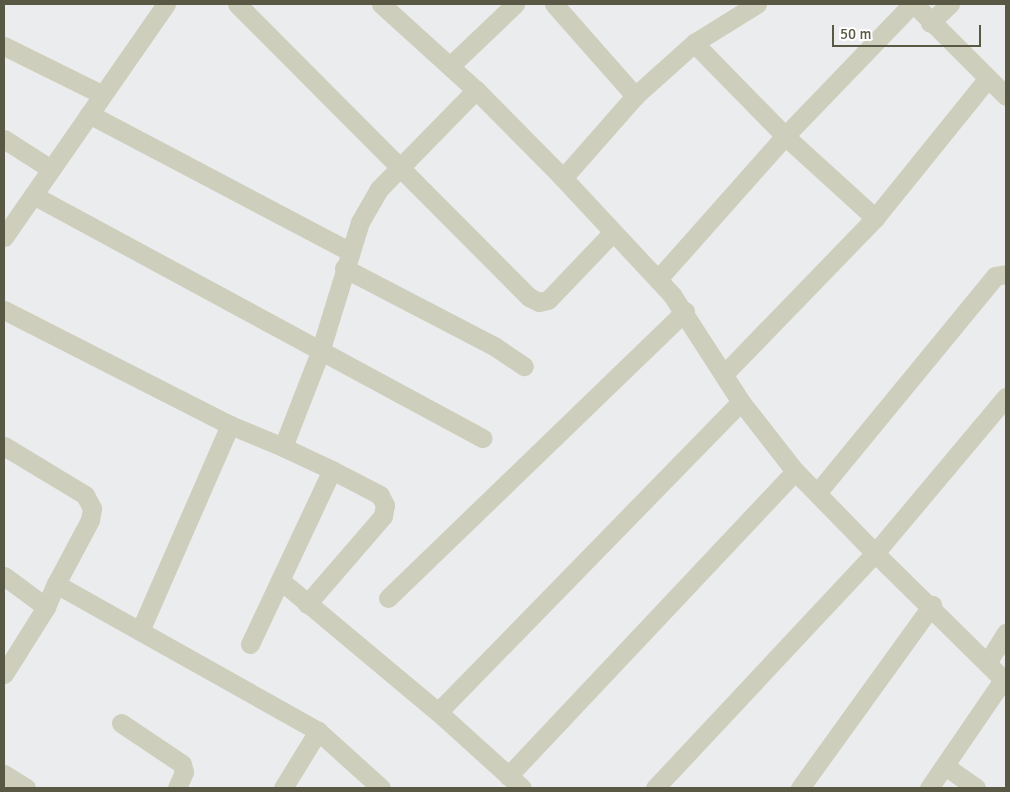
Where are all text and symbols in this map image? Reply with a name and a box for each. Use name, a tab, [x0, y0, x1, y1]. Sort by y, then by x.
scale bar	[835, 15, 984, 47]
text: 50 m	[840, 25, 871, 43]

